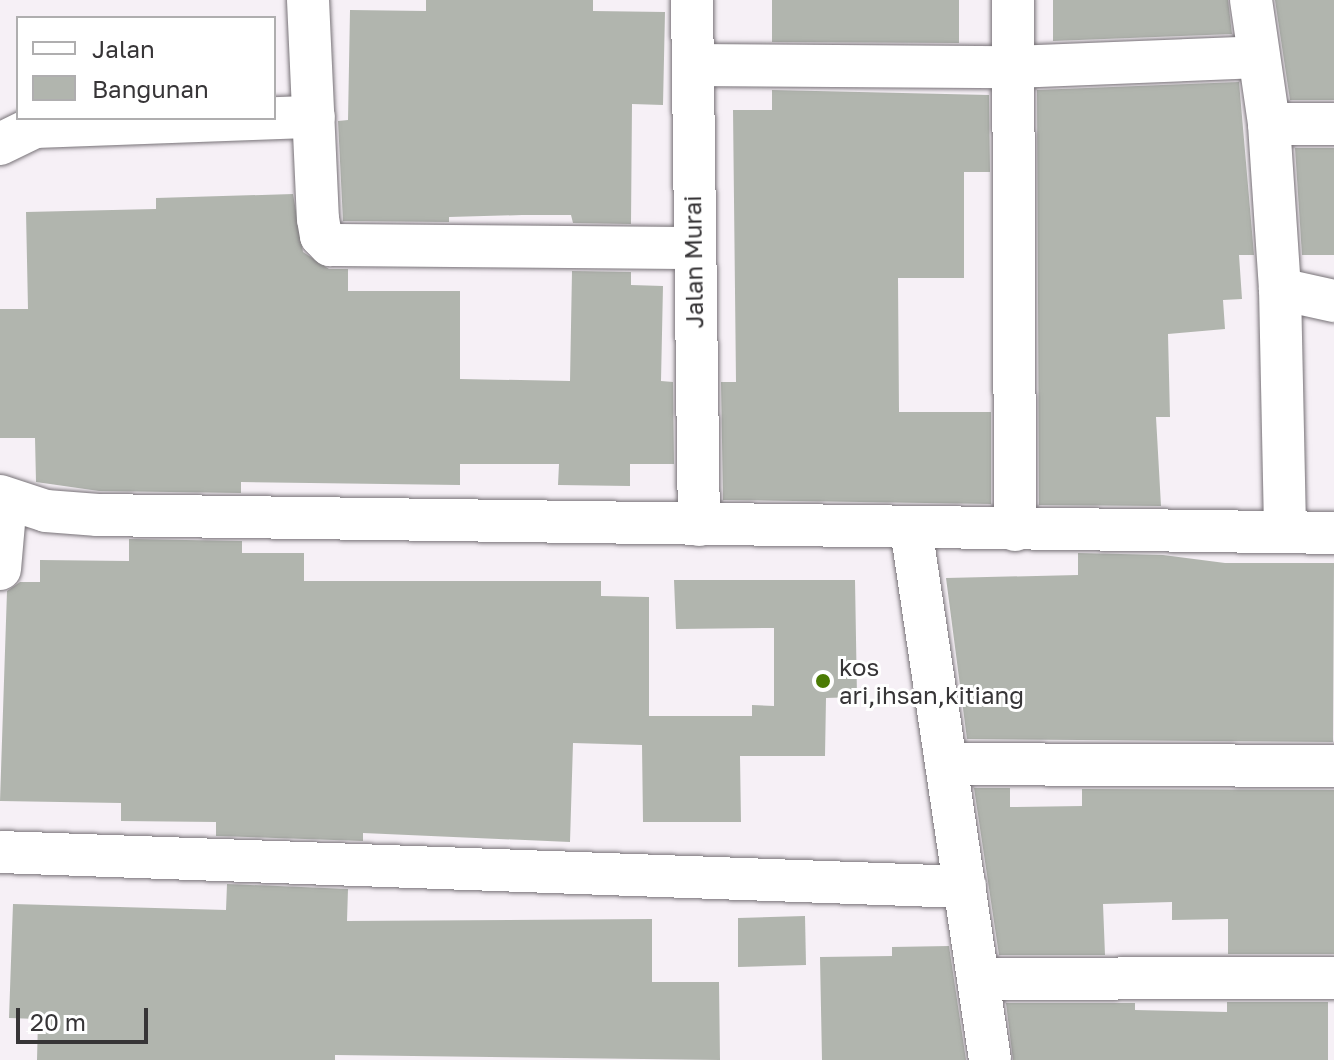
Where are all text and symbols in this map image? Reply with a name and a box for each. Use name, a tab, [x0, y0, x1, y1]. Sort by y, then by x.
legend	[16, 16, 276, 120]
text: Jalan	[92, 34, 155, 63]
text: Bangunan	[92, 74, 209, 103]
street label: Jalan Murai	[677, 195, 709, 329]
place label: kos ari,ihsan,kitiang	[839, 653, 1024, 709]
marker: kos ari,ihsan,kitiang	[814, 672, 832, 690]
scale bar	[20, 992, 152, 1042]
text: 20 m	[30, 1007, 86, 1036]

